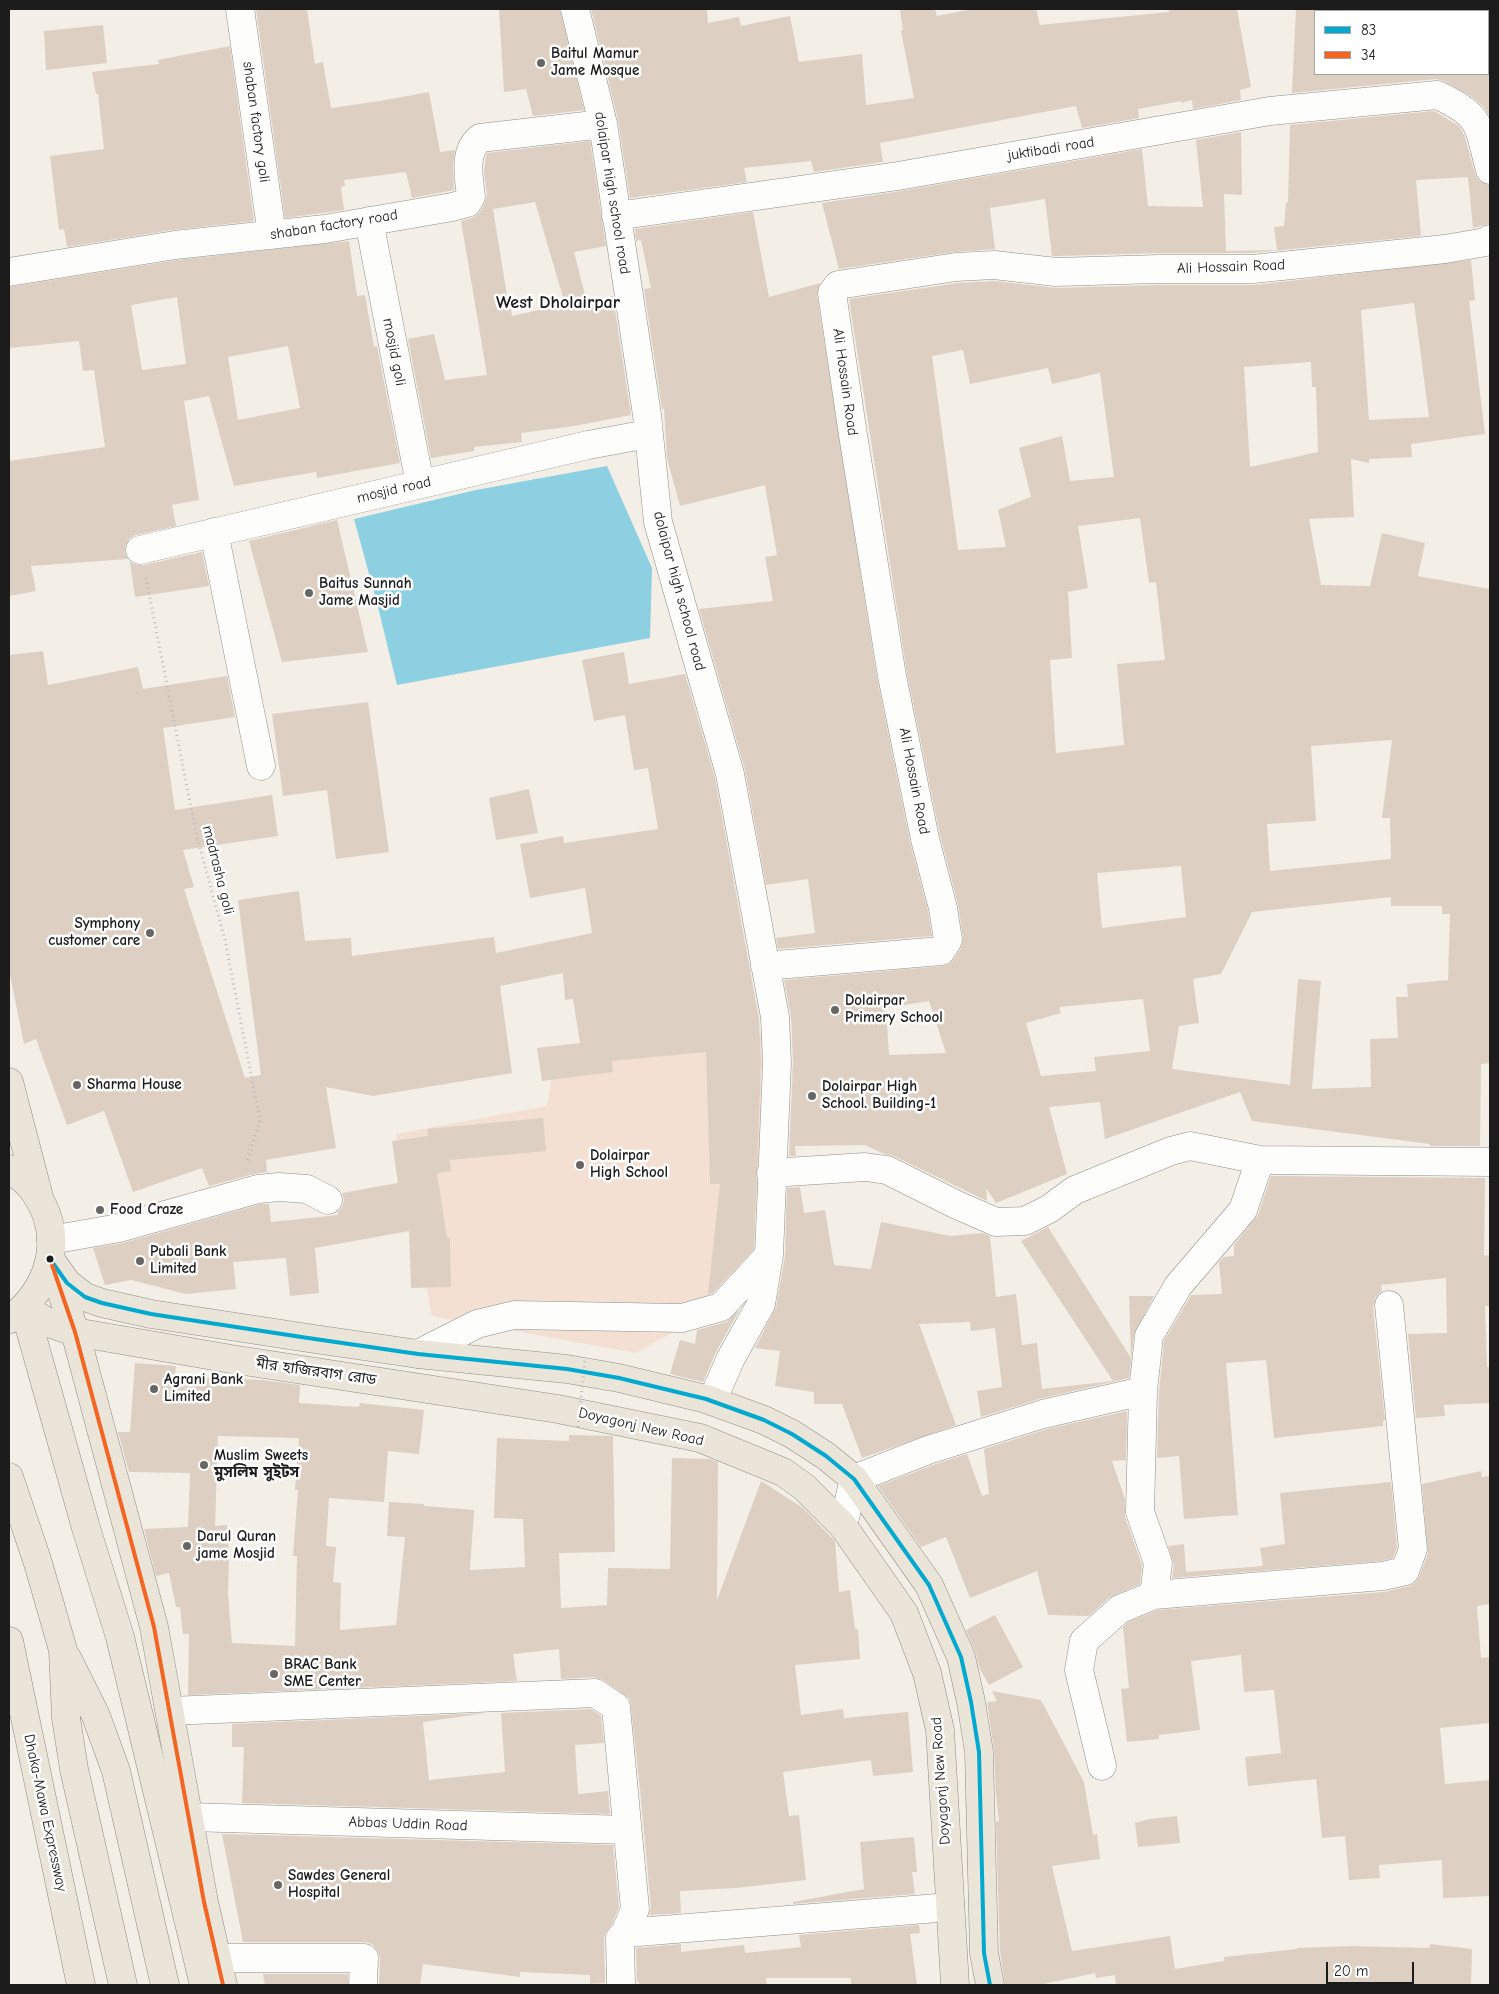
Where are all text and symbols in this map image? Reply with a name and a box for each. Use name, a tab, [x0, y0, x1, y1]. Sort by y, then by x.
legend	[1314, 10, 1489, 75]
text: 83	[1361, 21, 1376, 39]
place label: Baitul Mamur Jame Mosque	[551, 45, 639, 80]
text: 34	[1361, 46, 1376, 64]
marker: Baitul Mamur Jame Mosque	[535, 57, 547, 69]
street label: shaban factory goli	[239, 60, 273, 184]
street label: dolaipar high school road	[590, 110, 634, 276]
street label: juktibadi road	[1006, 133, 1096, 165]
street label: shaban factory road	[269, 206, 399, 244]
street label: Ali Hossain Road	[1177, 256, 1285, 278]
district label: West Dholairpar	[496, 292, 620, 314]
street label: mosjid goli	[379, 316, 409, 388]
street label: Ali Hossain Road	[829, 327, 861, 437]
street label: mosjid road	[355, 473, 433, 507]
street label: dolaipar high school road	[649, 509, 709, 673]
place label: Baitus Sunnah Jame Masjid	[319, 575, 412, 610]
marker: Baitus Sunnah Jame Masjid	[303, 587, 315, 599]
street label: Ali Hossain Road	[895, 726, 933, 836]
street label: madrasha goli	[198, 824, 238, 916]
place label: Symphony customer care	[48, 915, 140, 950]
marker: Symphony customer care	[144, 927, 156, 939]
place label: Dolairpar Primery School	[845, 992, 943, 1027]
marker: Dolairpar Primery School	[829, 1004, 841, 1016]
place label: Sharma House	[87, 1076, 182, 1094]
place label: Dolairpar High School. Building-1	[822, 1078, 936, 1113]
marker: Sharma House	[71, 1079, 83, 1091]
marker: Dolairpar High School. Building-1	[806, 1090, 818, 1102]
place label: Dolairpar High School	[590, 1147, 668, 1182]
marker: Dolairpar High School	[574, 1159, 586, 1171]
place label: Food Craze	[110, 1201, 183, 1219]
marker: Food Craze	[94, 1204, 106, 1216]
place label: Pubali Bank Limited	[150, 1243, 226, 1278]
unlabelled marker	[45, 1254, 55, 1264]
marker: Pubali Bank Limited	[134, 1255, 146, 1267]
street label: মীর হাজিরবাগ রোড	[255, 1355, 377, 1389]
place label: Agrani Bank Limited	[164, 1371, 243, 1406]
marker: Agrani Bank Limited	[148, 1383, 160, 1395]
street label: Doyagonj New Road	[577, 1404, 705, 1450]
place label: Muslim Sweets মুসলিম সুইটস	[214, 1447, 308, 1482]
marker: Muslim Sweets মুসলিম সুইটস	[198, 1459, 210, 1471]
place label: Darul Quran jame Mosjid	[197, 1528, 276, 1563]
marker: Darul Quran jame Mosjid	[181, 1540, 193, 1552]
place label: BRAC Bank SME Center	[284, 1656, 361, 1691]
marker: BRAC Bank SME Center	[268, 1668, 280, 1680]
street label: Doyagonj New Road	[928, 1717, 954, 1845]
street label: Dhaka-Mawa Expressway	[20, 1733, 70, 1893]
street label: Abbas Uddin Road	[348, 1813, 468, 1835]
place label: Sawdes General Hospital	[288, 1867, 390, 1902]
marker: Sawdes General Hospital	[272, 1879, 284, 1891]
scale bar	[1329, 1952, 1416, 1984]
text: 20 m	[1334, 1962, 1368, 1980]

